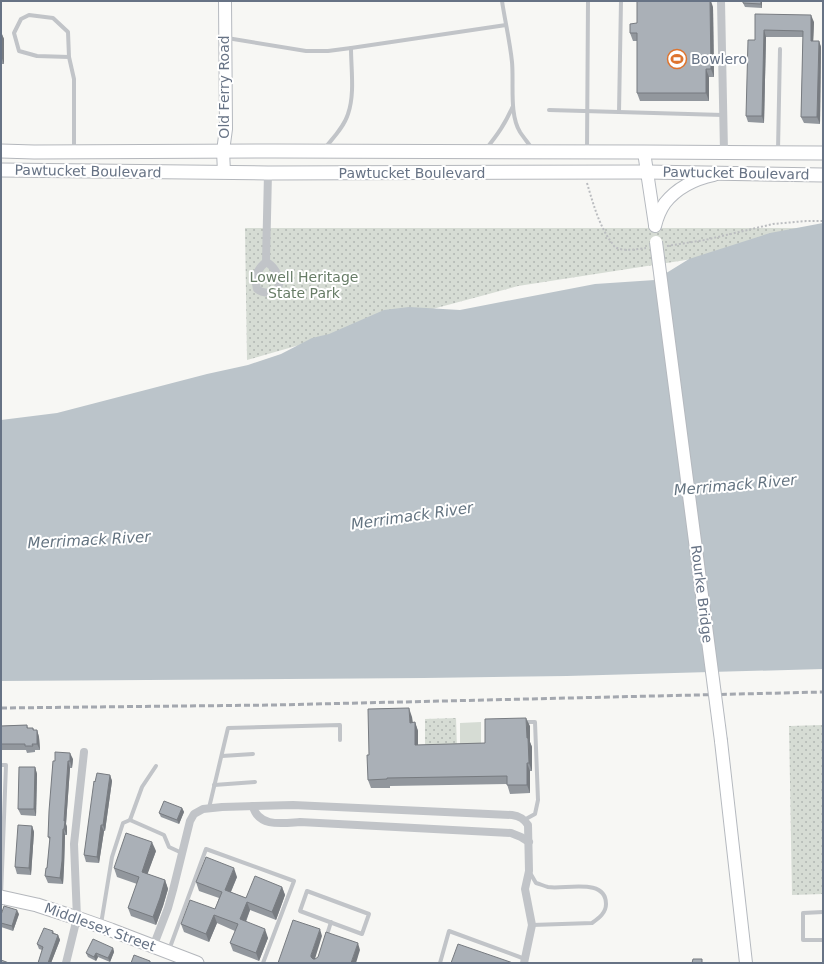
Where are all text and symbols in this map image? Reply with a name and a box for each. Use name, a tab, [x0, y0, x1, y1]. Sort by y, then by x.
street label: Old Ferry Road	[216, 35, 232, 139]
sports icon: Bowlero	[666, 48, 688, 70]
place label: Bowlero	[691, 51, 747, 67]
street label: Pawtucket Boulevard	[14, 162, 162, 180]
street label: Pawtucket Boulevard	[662, 164, 810, 182]
street label: Pawtucket Boulevard	[339, 165, 485, 181]
park label: Lowell Heritage State Park	[250, 269, 358, 301]
water label: Merrimack River	[673, 471, 798, 499]
water label: Merrimack River	[350, 498, 475, 533]
water label: Merrimack River	[27, 528, 152, 552]
street label: Rourke Bridge	[688, 544, 716, 644]
street label: Middlesex Street	[42, 899, 158, 955]

